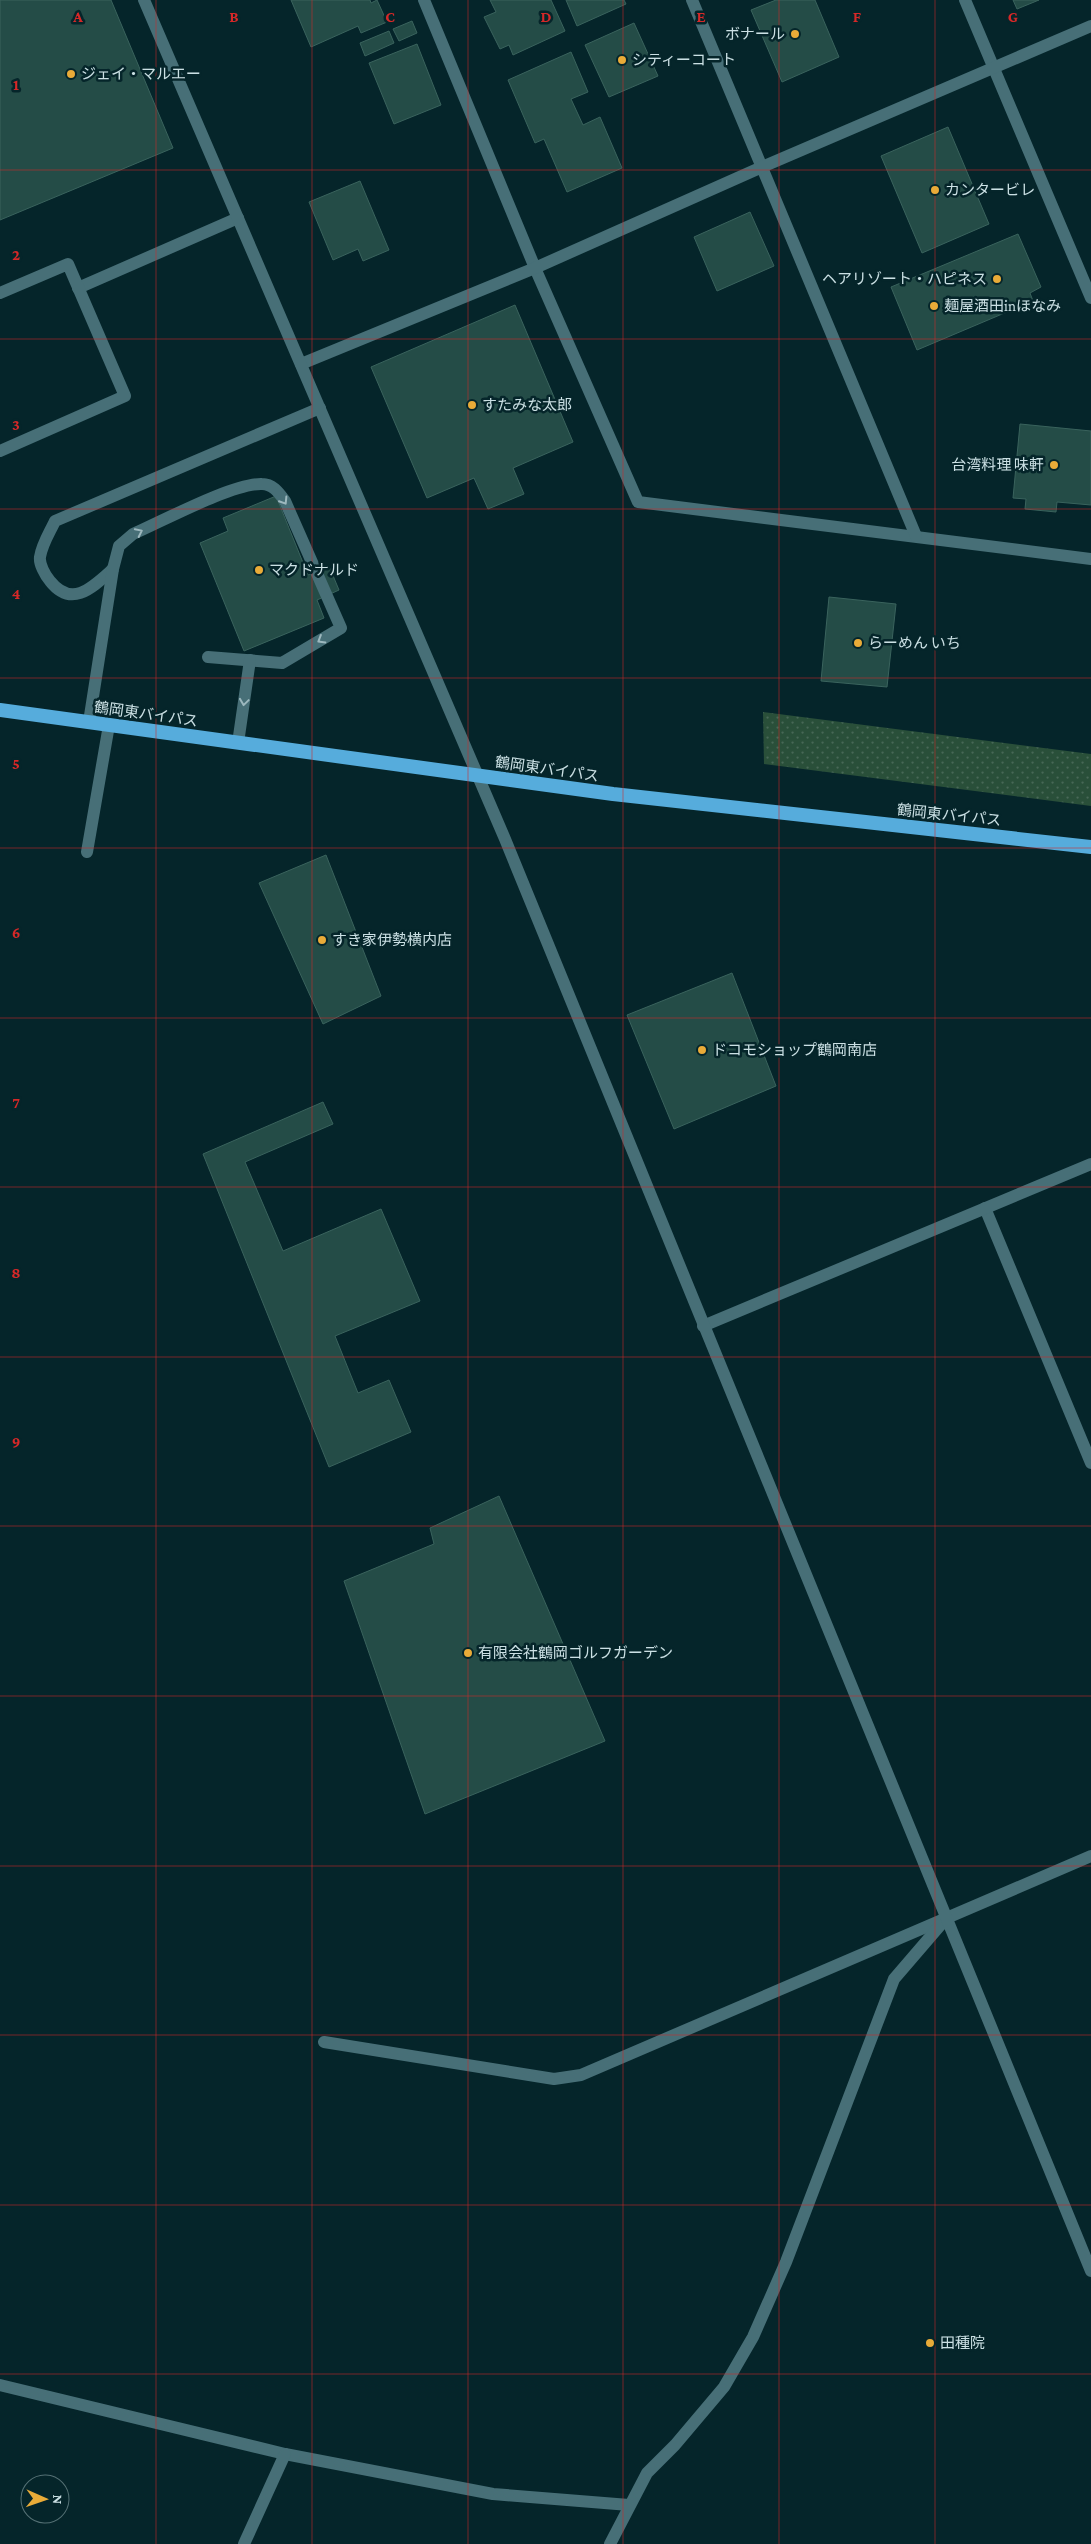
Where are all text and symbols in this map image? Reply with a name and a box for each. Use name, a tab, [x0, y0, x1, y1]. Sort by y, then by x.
text: A	[72, 8, 83, 25]
text: B	[229, 8, 239, 25]
text: C	[385, 8, 395, 25]
text: D	[540, 8, 552, 25]
text: E	[696, 8, 706, 25]
text: F	[853, 8, 862, 25]
text: G	[1008, 8, 1018, 25]
place label: ボナール	[725, 26, 785, 42]
marker: ボナール	[789, 28, 801, 40]
place label: シティーコート	[632, 52, 736, 68]
marker: シティーコート	[616, 54, 628, 66]
place label: ジェイ・マルエー	[81, 66, 201, 82]
marker: ジェイ・マルエー	[65, 68, 77, 80]
text: 1	[13, 76, 19, 93]
place label: カンタービレ	[945, 182, 1035, 198]
marker: カンタービレ	[929, 184, 941, 196]
text: 2	[12, 246, 20, 263]
place label: ヘアリゾート・ハピネス	[822, 271, 987, 287]
marker: ヘアリゾート・ハピネス	[991, 273, 1003, 285]
place label: 麺屋酒田inほなみ	[944, 298, 1061, 314]
marker: 麺屋酒田inほなみ	[928, 300, 940, 312]
place label: すたみな太郎	[482, 397, 572, 413]
marker: すたみな太郎	[466, 399, 478, 411]
text: 3	[12, 416, 20, 433]
place label: 台湾料理 味軒	[951, 456, 1044, 473]
marker: 台湾料理 味軒	[1048, 459, 1060, 471]
one-way arrow	[278, 496, 287, 505]
one-way arrow	[134, 528, 143, 538]
place label: マクドナルド	[269, 562, 359, 578]
marker: マクドナルド	[253, 564, 265, 576]
text: 4	[12, 585, 21, 602]
one-way arrow	[318, 633, 327, 643]
place label: らーめん いち	[868, 635, 961, 651]
marker: らーめん いち	[852, 637, 864, 649]
one-way arrow	[239, 698, 250, 706]
street label: 鶴岡東バイパス	[93, 699, 199, 729]
street label: 鶴岡東バイパス	[494, 754, 600, 784]
text: 5	[12, 755, 20, 772]
street label: 鶴岡東バイパス	[896, 802, 1002, 828]
text: 6	[12, 924, 20, 941]
place label: すき家伊勢横内店	[332, 932, 452, 948]
marker: すき家伊勢横内店	[316, 934, 328, 946]
place label: ドコモショップ鶴岡南店	[712, 1042, 877, 1058]
marker: ドコモショップ鶴岡南店	[696, 1044, 708, 1056]
text: 7	[12, 1094, 20, 1111]
text: 8	[11, 1264, 21, 1281]
text: 9	[12, 1433, 20, 1450]
place label: 有限会社鶴岡ゴルフガーデン	[478, 1645, 673, 1661]
marker: 有限会社鶴岡ゴルフガーデン	[462, 1647, 474, 1659]
place label: 田種院	[940, 2335, 985, 2351]
marker: 田種院	[924, 2337, 936, 2349]
north arrow	[20, 2474, 70, 2524]
text: N	[50, 2494, 66, 2505]

